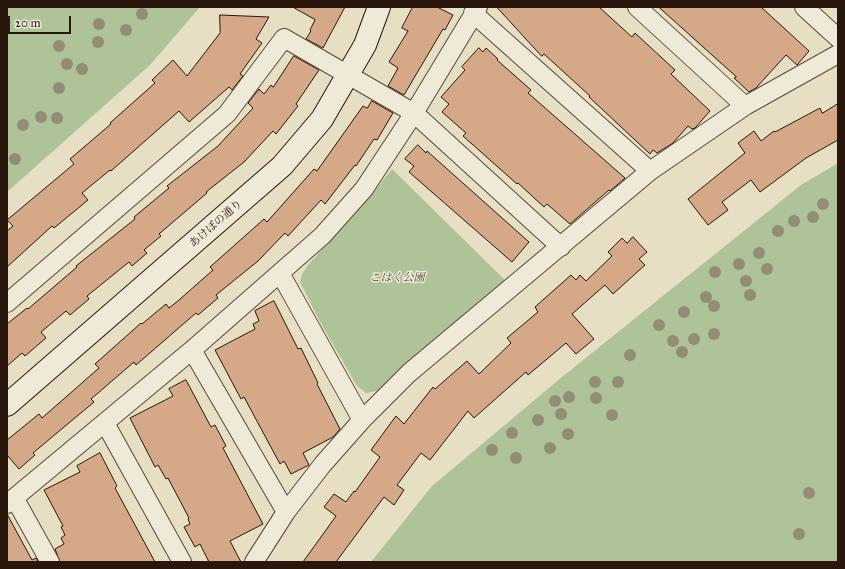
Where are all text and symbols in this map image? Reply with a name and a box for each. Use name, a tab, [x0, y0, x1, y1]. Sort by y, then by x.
scale bar	[10, 8, 73, 34]
text: 20 m	[15, 16, 41, 30]
street label: あけぼの通り	[187, 197, 245, 251]
park label: こはく公園	[370, 271, 424, 285]

